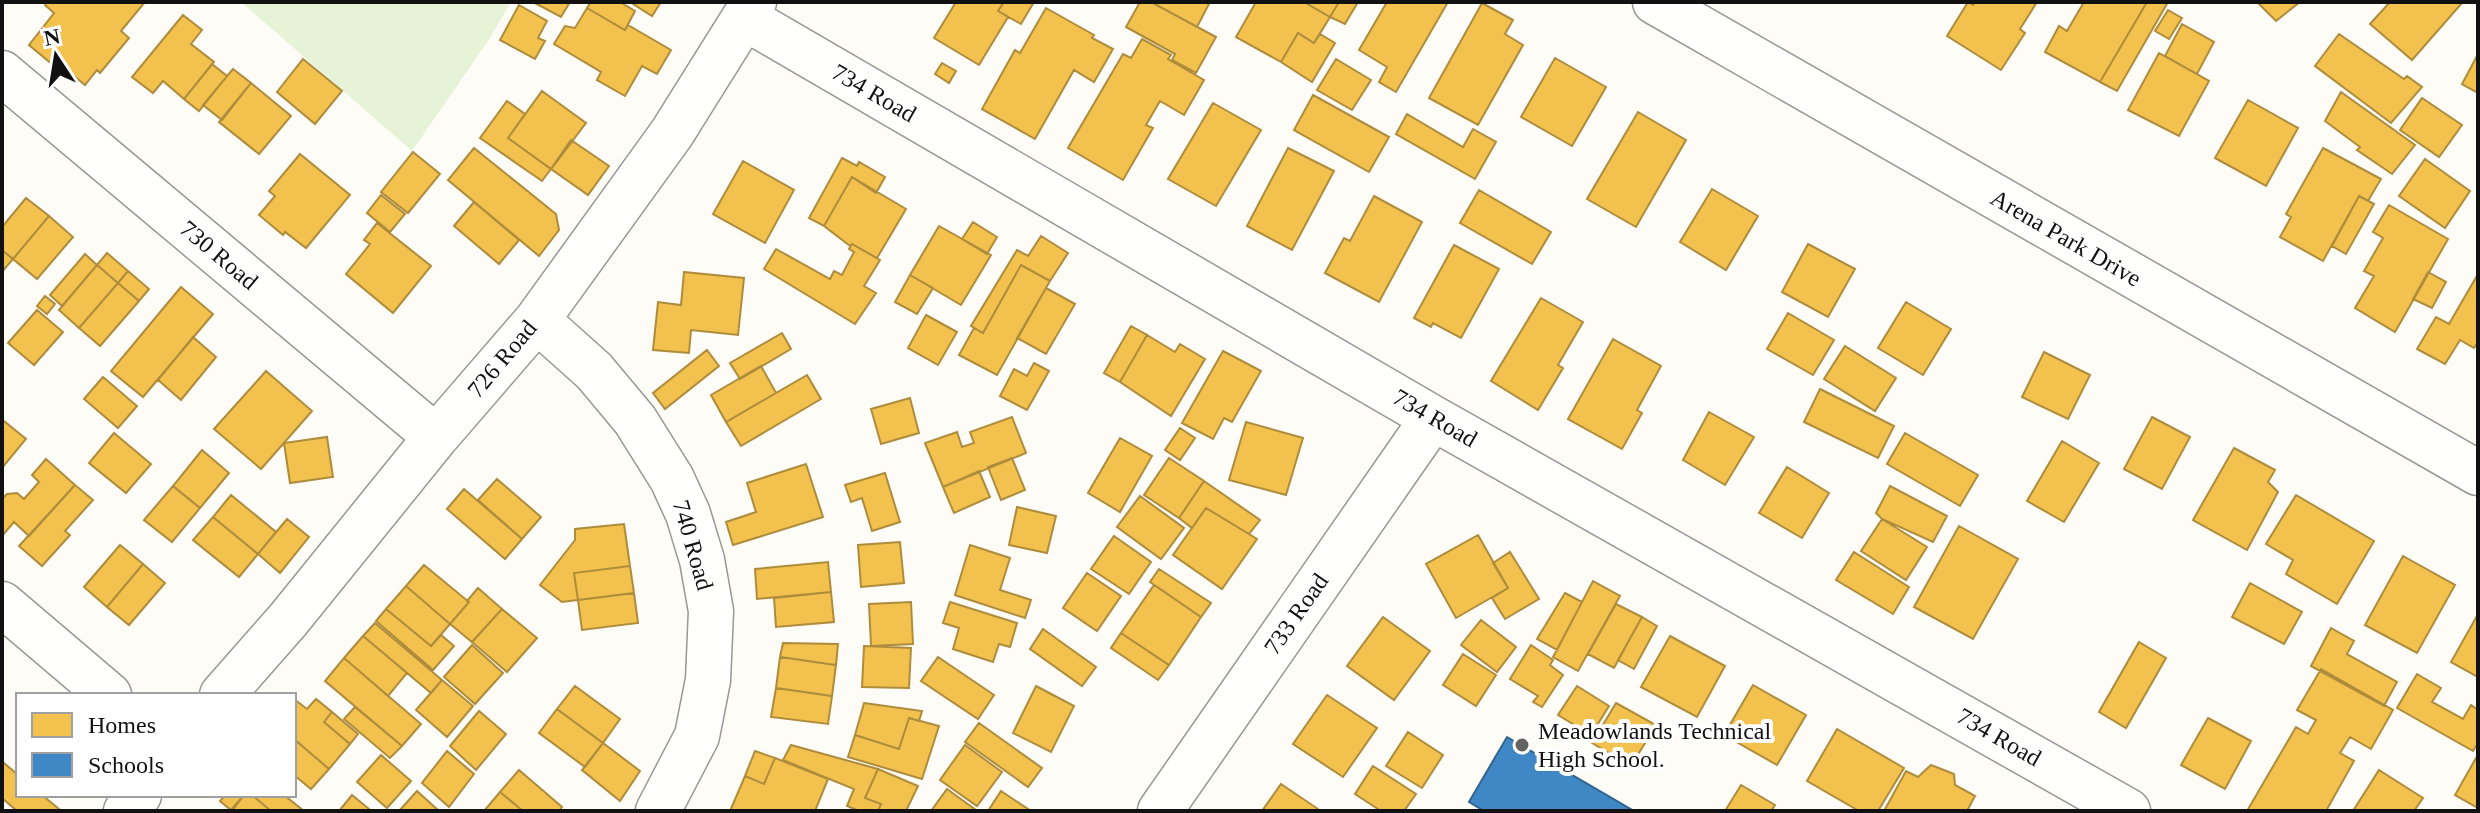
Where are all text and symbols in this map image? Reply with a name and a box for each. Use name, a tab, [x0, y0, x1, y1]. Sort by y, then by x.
north arrow	[16, 16, 96, 96]
text: N	[42, 23, 62, 51]
street label: 734 Road	[827, 59, 921, 127]
street label: Arena Park Drive	[1986, 184, 2146, 292]
street label: 730 Road	[175, 215, 263, 295]
street label: 726 Road	[462, 315, 542, 403]
street label: 734 Road	[1388, 384, 1482, 452]
street label: 740 Road	[668, 497, 718, 593]
street label: 733 Road	[1259, 569, 1333, 659]
legend	[16, 693, 296, 797]
street label: 734 Road	[1952, 703, 2046, 771]
text: Homes	[88, 712, 156, 738]
place label: Meadowlands Technical High School.	[1538, 718, 1771, 772]
marker: Meadowlands Technical High School.	[1513, 736, 1531, 754]
text: Schools	[88, 752, 164, 778]

